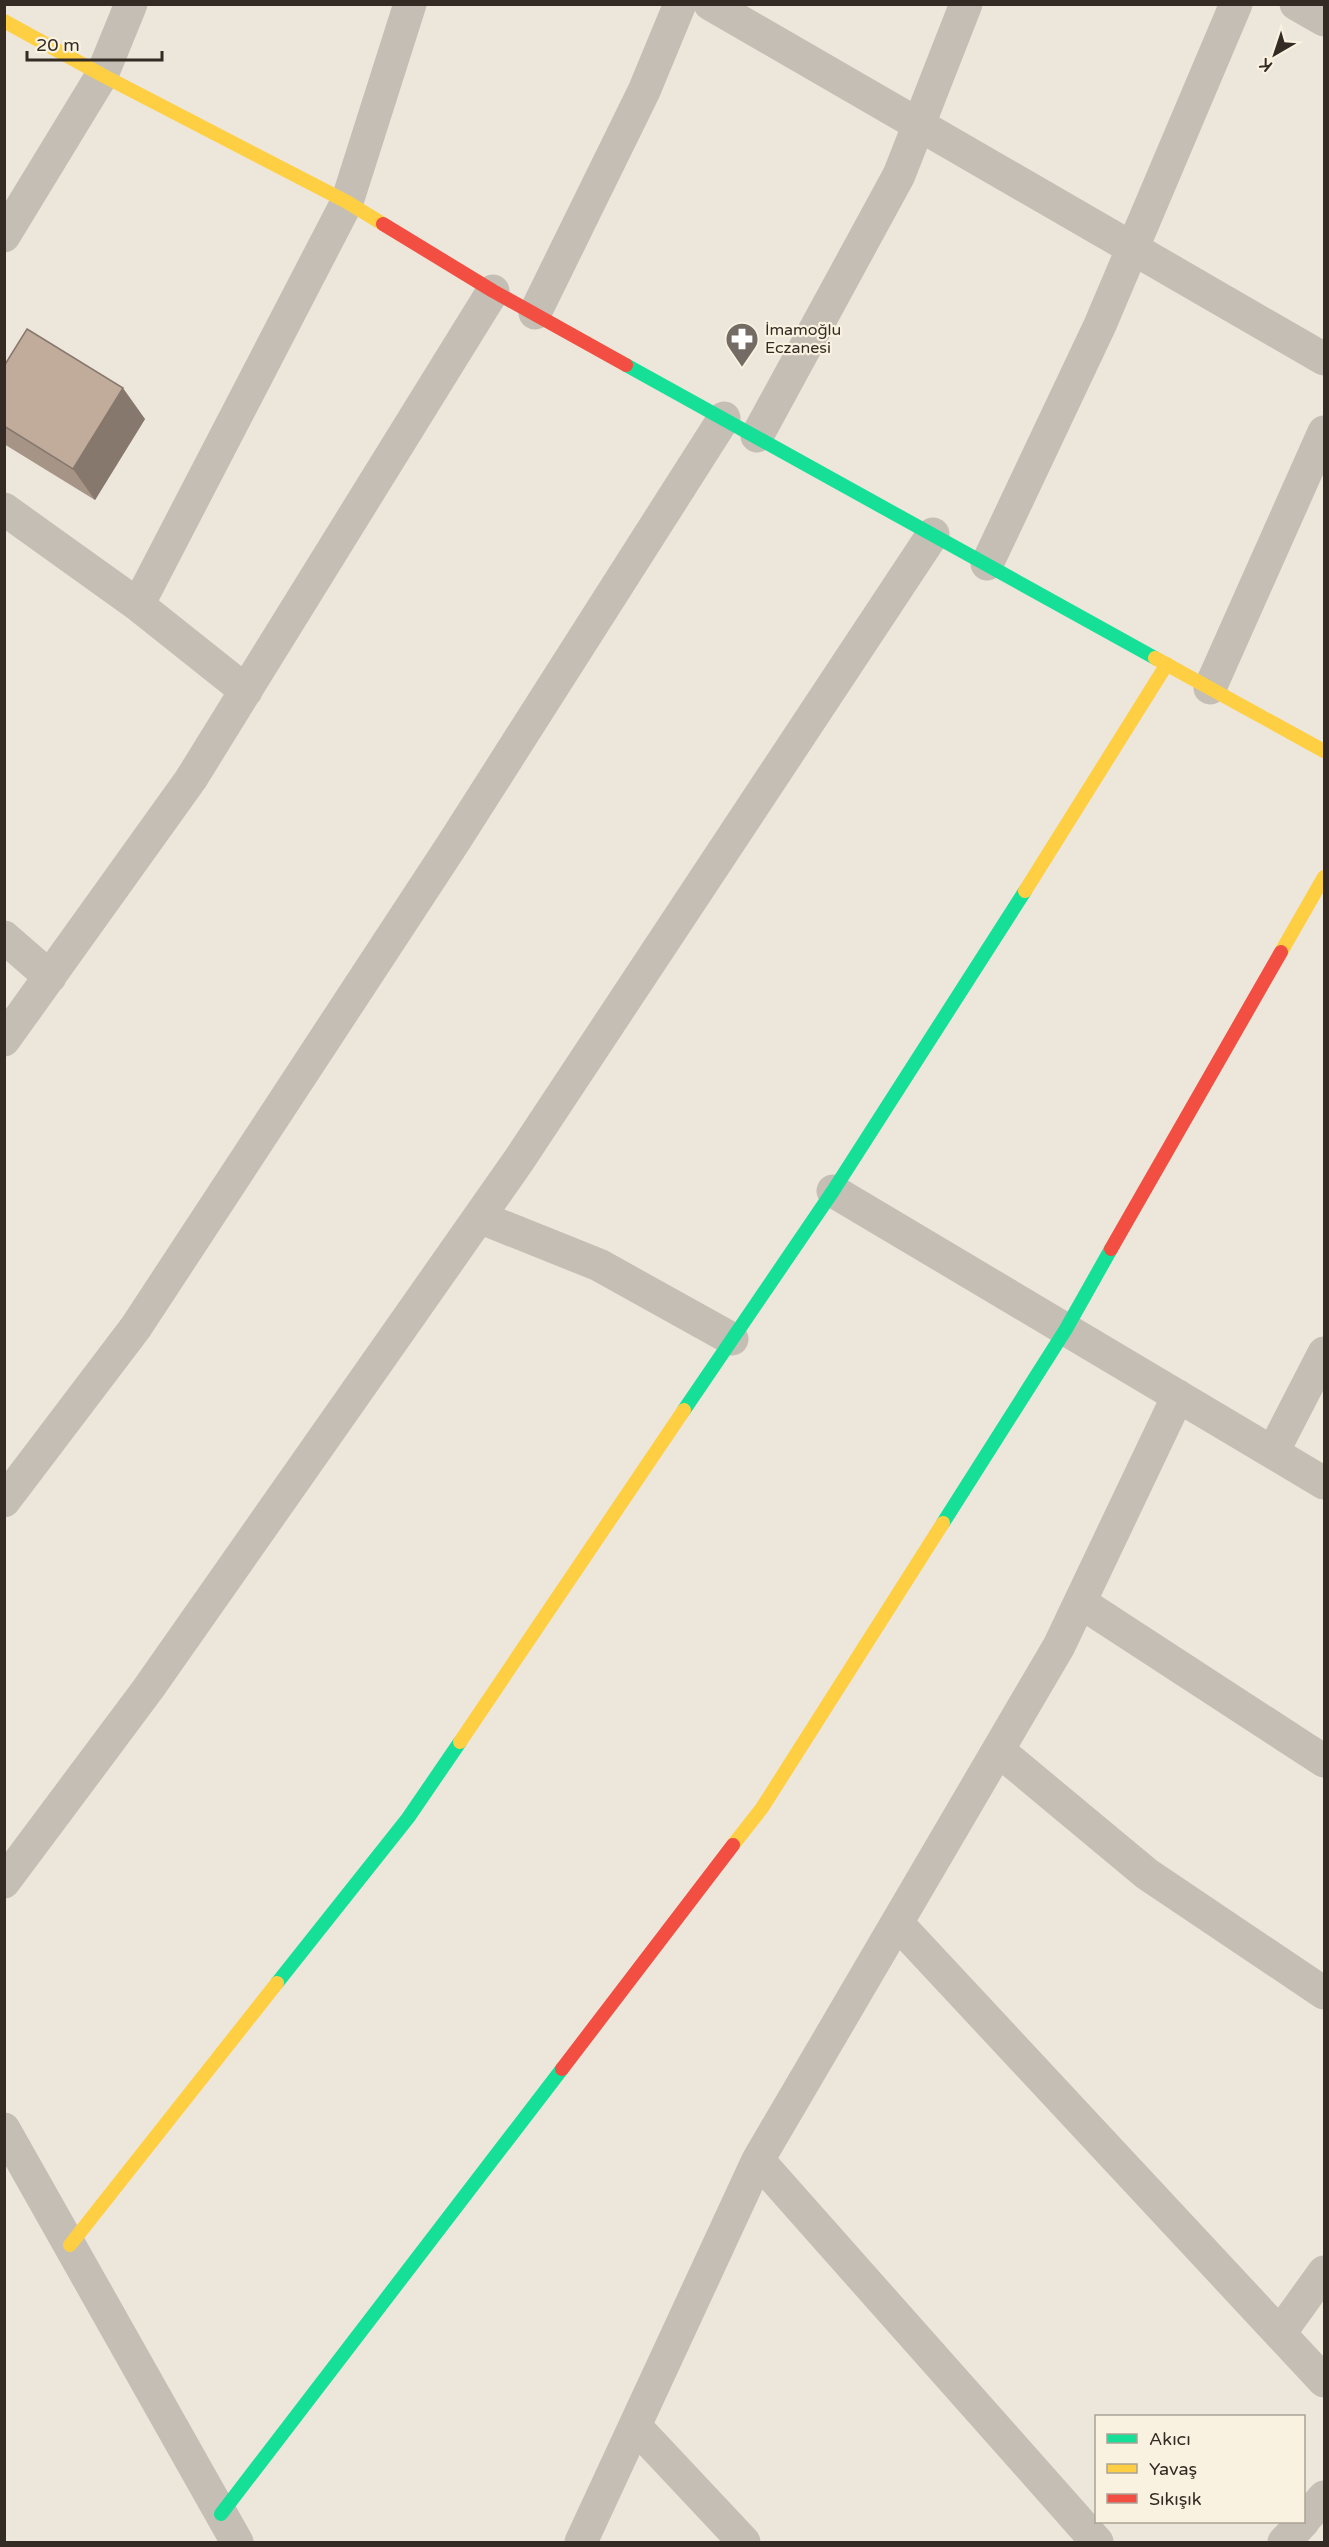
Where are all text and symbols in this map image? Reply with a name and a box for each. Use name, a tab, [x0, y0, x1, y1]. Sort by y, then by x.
scale bar	[27, 24, 162, 62]
north arrow	[1245, 24, 1305, 84]
text: 20 m	[36, 34, 80, 56]
text: K	[1256, 54, 1277, 76]
place label: İmamoğlu Eczanesi	[765, 320, 841, 358]
pharmacy icon: İmamoğlu Eczanesi	[724, 321, 760, 368]
legend	[1095, 2415, 1305, 2523]
text: Akıcı	[1149, 2428, 1191, 2450]
text: Yavaş	[1149, 2458, 1197, 2480]
text: Sıkışık	[1149, 2488, 1202, 2510]

